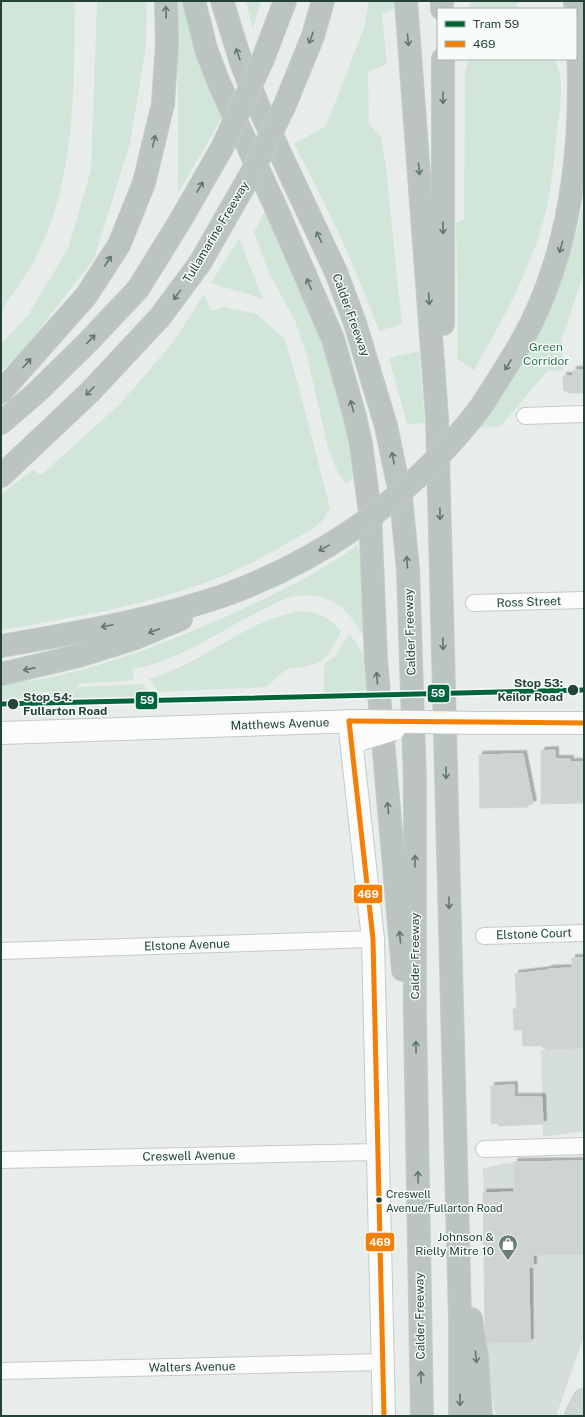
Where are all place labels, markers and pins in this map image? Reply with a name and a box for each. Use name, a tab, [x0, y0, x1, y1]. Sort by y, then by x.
place label: Stop 53: Keilor Road	[497, 676, 563, 704]
marker: Stop 53: Keilor Road	[566, 683, 580, 697]
place label: Stop 54: Fullarton Road	[23, 690, 107, 718]
marker: Stop 54: Fullarton Road	[6, 697, 20, 711]
place label: Creswell Avenue/Fullarton Road	[386, 1188, 503, 1214]
marker: Creswell Avenue/Fullarton Road	[374, 1195, 384, 1205]
place label: Johnson & Rielly Mitre 10	[415, 1230, 494, 1258]
shop icon: Johnson & Rielly Mitre 10	[497, 1233, 519, 1261]

